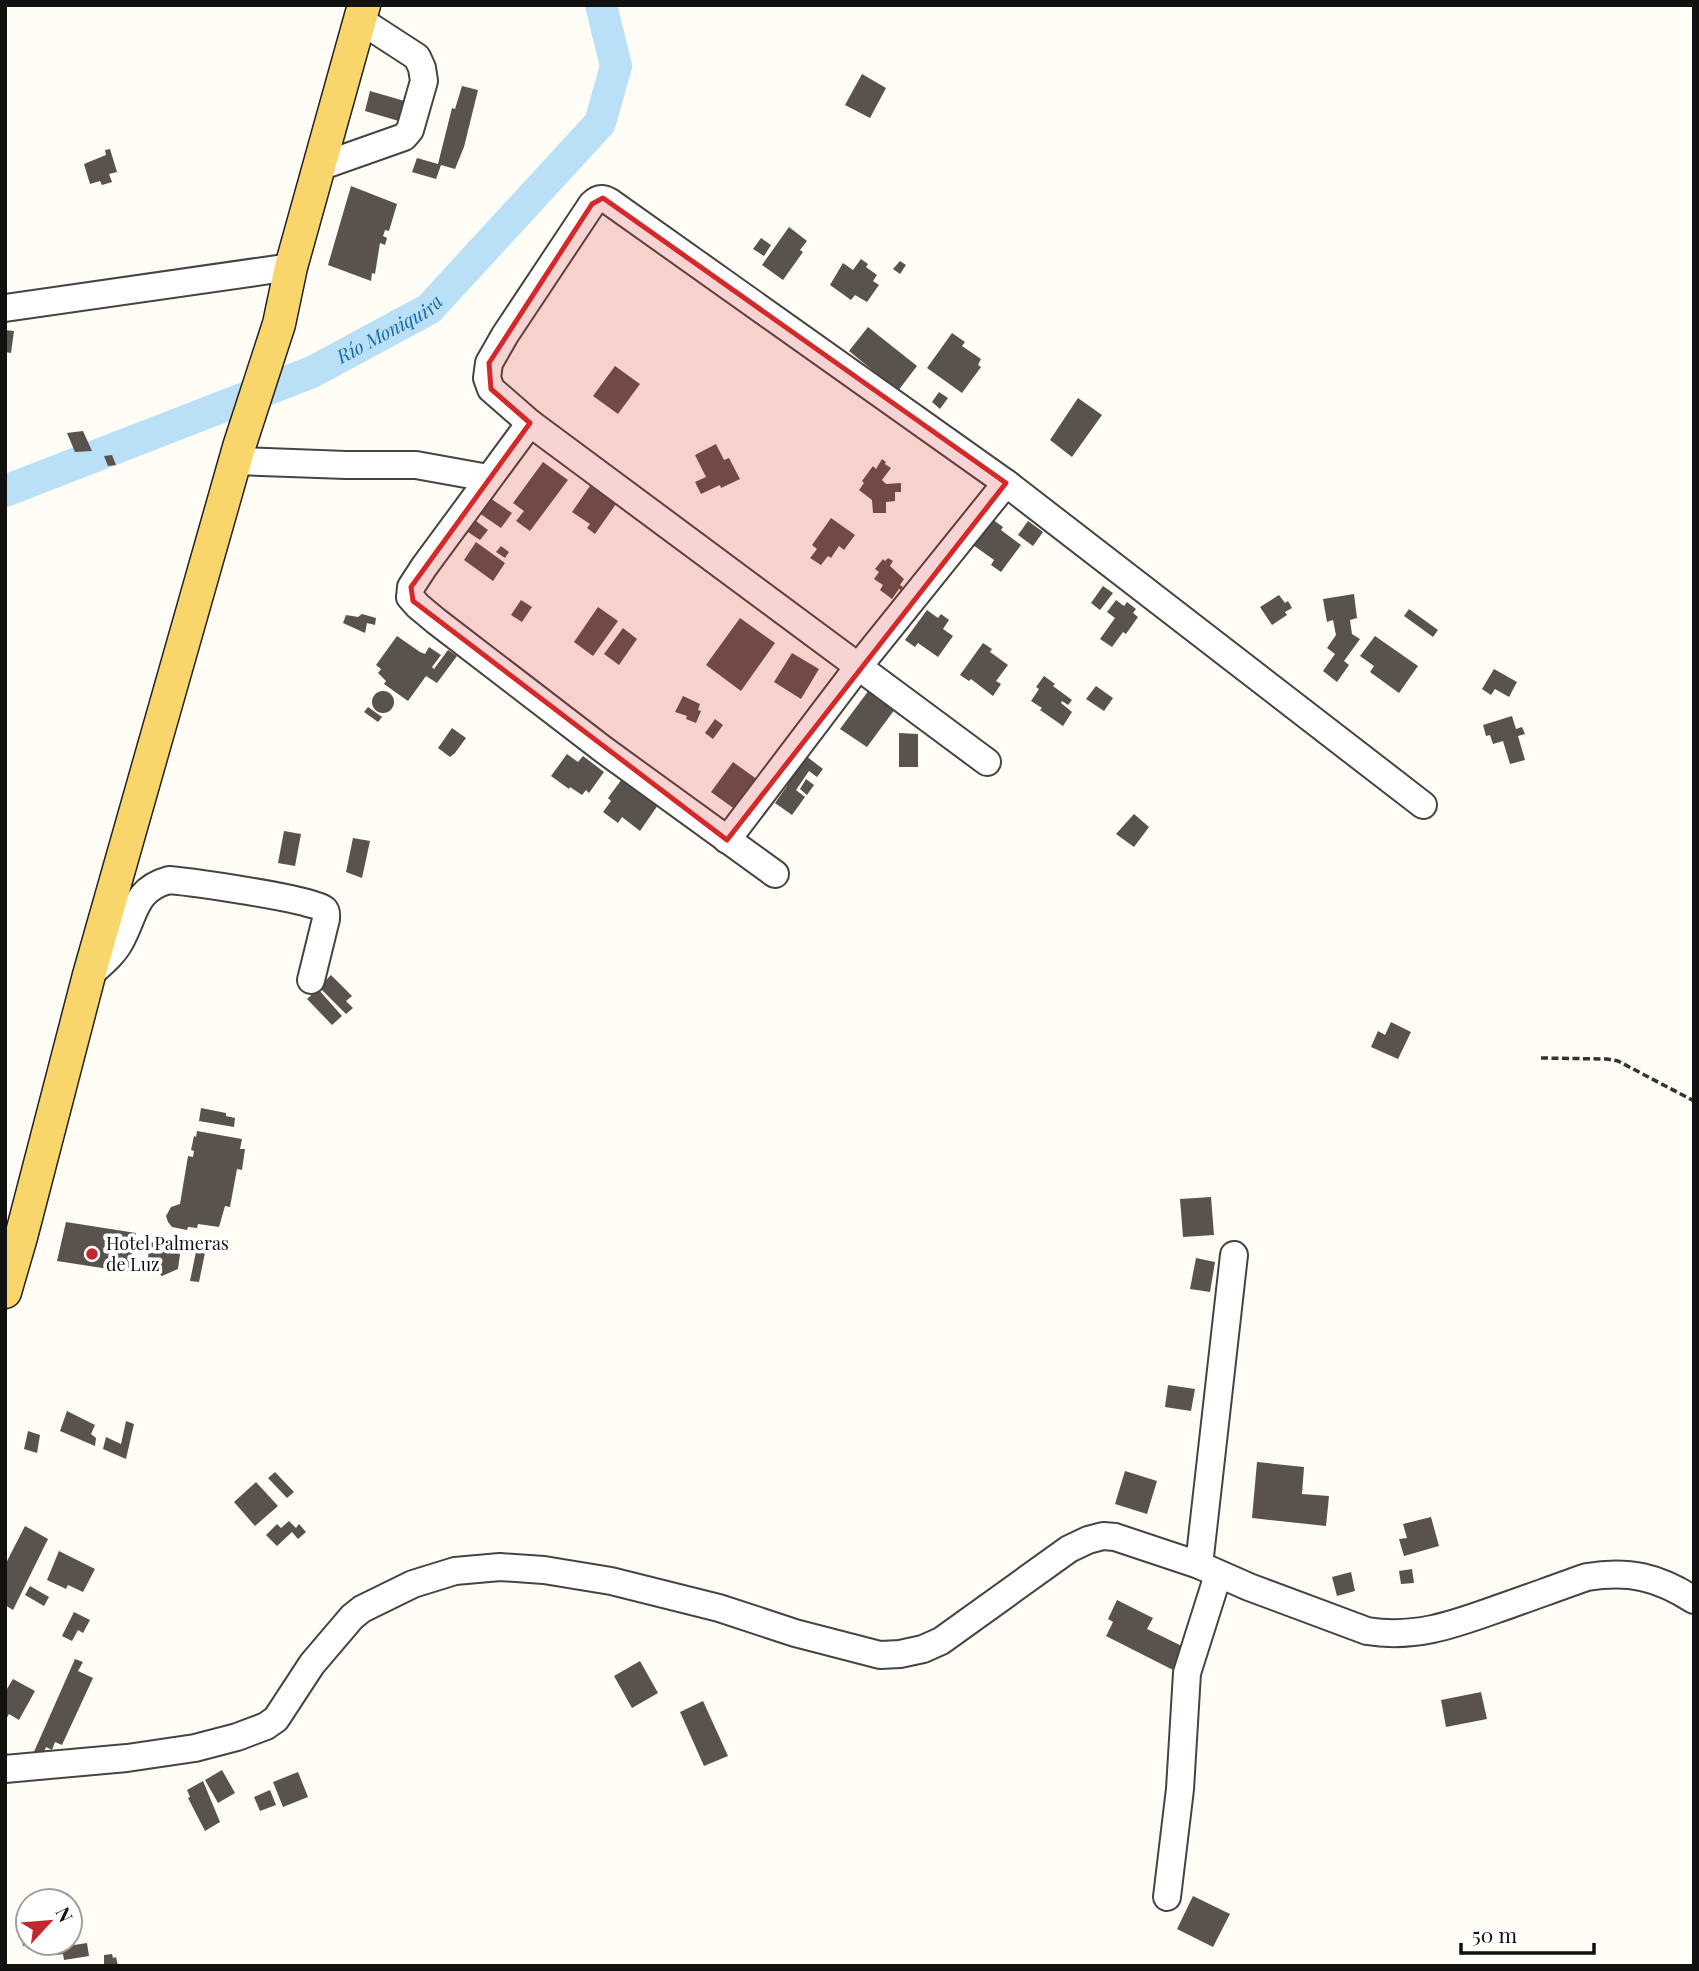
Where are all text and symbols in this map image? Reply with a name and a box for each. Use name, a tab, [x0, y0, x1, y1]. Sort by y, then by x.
water label: Río Moniquira	[331, 288, 448, 369]
place label: Hotel Palmeras de Luz	[106, 1231, 229, 1276]
marker: Hotel Palmeras de Luz	[84, 1246, 100, 1262]
north arrow	[14, 1887, 84, 1957]
text: N	[50, 1902, 80, 1926]
scale bar	[1461, 1912, 1594, 1956]
text: 50 m	[1472, 1920, 1518, 1948]

